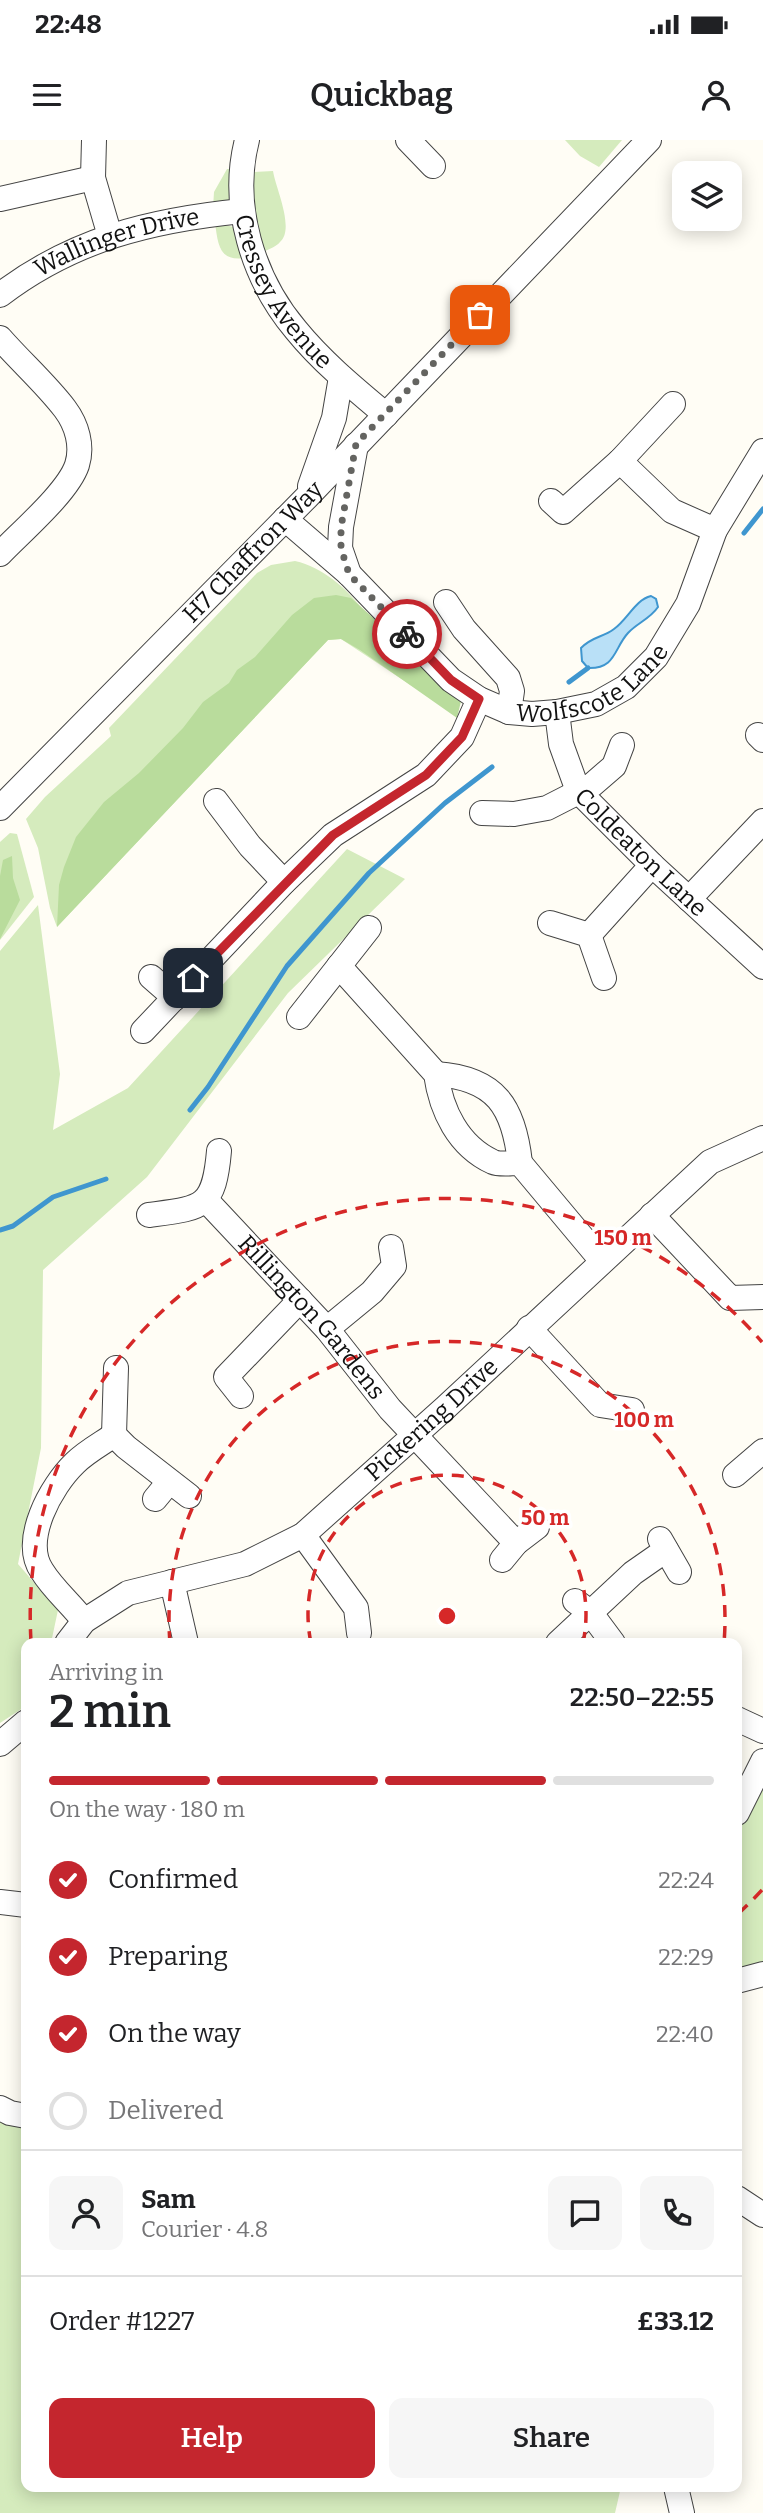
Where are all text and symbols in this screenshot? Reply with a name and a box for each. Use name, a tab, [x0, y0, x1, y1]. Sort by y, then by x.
text: 22:48	[35, 9, 102, 40]
icon: menu	[28, 76, 66, 114]
text: Quickbag	[310, 76, 453, 114]
icon: person	[697, 76, 735, 114]
map controls	[672, 161, 742, 231]
button: layers	[672, 161, 742, 231]
street label: Wallinger Drive	[29, 202, 201, 283]
street label: Cressey Avenue	[230, 212, 338, 375]
pin	[450, 285, 510, 345]
icon: bag	[461, 296, 499, 334]
street label: H7 Chaffron Way	[177, 475, 329, 628]
courier	[372, 599, 442, 669]
icon: bike	[388, 615, 426, 653]
street label: Wolfscote Lane	[515, 639, 674, 729]
street label: Coldeaton Lane	[569, 782, 713, 922]
pin	[163, 948, 223, 1008]
icon: home	[174, 959, 212, 997]
text: 150 m	[594, 1225, 652, 1251]
street label: Rillington Gardens	[232, 1229, 391, 1405]
street label: Pickering Drive	[359, 1352, 503, 1487]
text: 100 m	[614, 1407, 674, 1433]
text: 50 m	[521, 1505, 569, 1531]
centre of rings	[435, 1604, 459, 1628]
text: Arriving in	[49, 1658, 163, 1686]
text: 22:50–22:55	[570, 1682, 714, 1713]
text: 2 min	[49, 1684, 171, 1739]
text: On the way · 180 m	[49, 1795, 245, 1823]
icon: check	[49, 1861, 87, 1899]
text: Confirmed	[108, 1864, 238, 1895]
text: 22:24	[658, 1866, 714, 1894]
icon: check	[49, 1938, 87, 1976]
text: Preparing	[108, 1941, 228, 1972]
text: 22:29	[658, 1943, 714, 1971]
icon: check	[49, 2015, 87, 2053]
text: On the way	[108, 2018, 241, 2049]
text: 22:40	[656, 2020, 714, 2048]
text: Delivered	[108, 2095, 223, 2126]
button: person	[49, 2176, 123, 2250]
button: chat	[548, 2176, 622, 2250]
button: phone	[640, 2176, 714, 2250]
text: Sam	[141, 2184, 196, 2215]
text: Courier · 4.8	[141, 2215, 268, 2243]
text: Order #1227	[49, 2306, 194, 2337]
text: £33.12	[637, 2306, 714, 2337]
button: Help	[49, 2398, 375, 2478]
button: Share	[389, 2398, 714, 2478]

